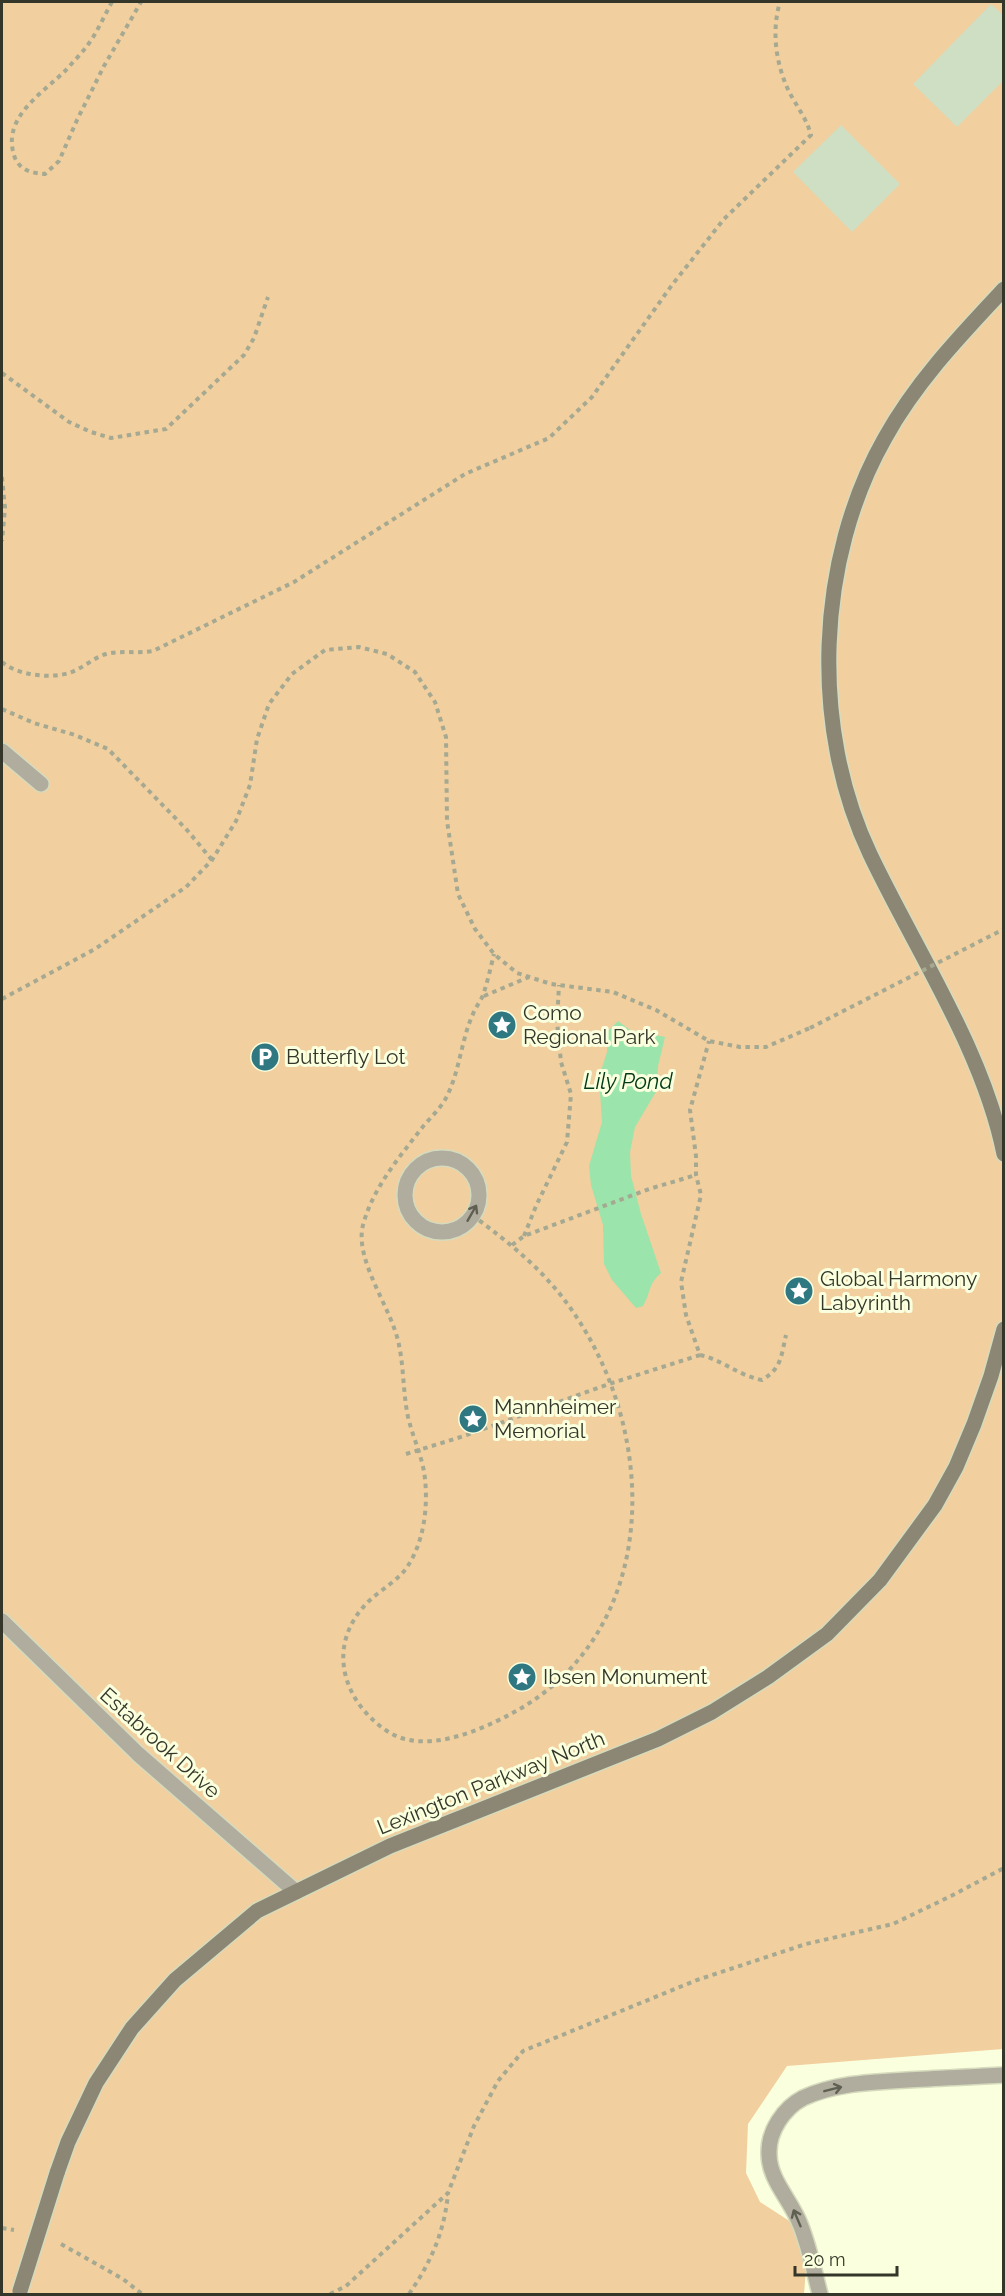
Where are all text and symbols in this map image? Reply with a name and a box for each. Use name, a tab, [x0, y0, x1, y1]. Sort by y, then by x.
place label: Como Regional Park	[523, 1000, 656, 1049]
place icon: Como Regional Park	[486, 1009, 518, 1041]
parking icon: Butterfly Lot	[249, 1041, 281, 1073]
place label: Butterfly Lot	[286, 1044, 406, 1069]
water label: Lily Pond	[583, 1068, 673, 1094]
one-way arrow	[467, 1205, 479, 1222]
place label: Global Harmony Labyrinth	[820, 1266, 977, 1315]
place icon: Global Harmony Labyrinth	[783, 1275, 815, 1307]
place label: Mannheimer Memorial	[494, 1394, 617, 1443]
place icon: Mannheimer Memorial	[457, 1403, 489, 1435]
place icon: Ibsen Monument	[506, 1661, 538, 1693]
place label: Ibsen Monument	[543, 1664, 707, 1689]
street label: Estabrook Drive	[95, 1682, 226, 1803]
street label: Lexington Parkway North	[373, 1725, 608, 1840]
one-way arrow	[823, 2083, 842, 2095]
one-way arrow	[791, 2210, 803, 2228]
scale bar	[795, 2239, 897, 2277]
text: 20 m	[804, 2249, 846, 2270]

